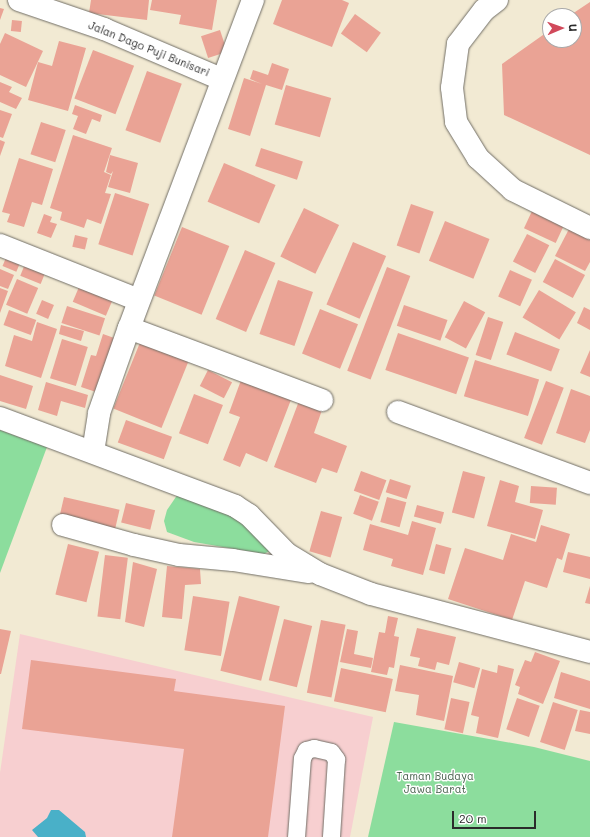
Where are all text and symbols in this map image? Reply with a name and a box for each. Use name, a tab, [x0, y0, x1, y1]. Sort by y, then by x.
north arrow	[542, 8, 582, 48]
street label: Jalan Dago Puji Bunisari	[86, 19, 212, 79]
text: U	[566, 23, 581, 32]
park label: Taman Budaya Jawa Barat	[396, 770, 474, 796]
scale bar	[454, 803, 538, 829]
text: 20 m	[459, 810, 487, 826]

